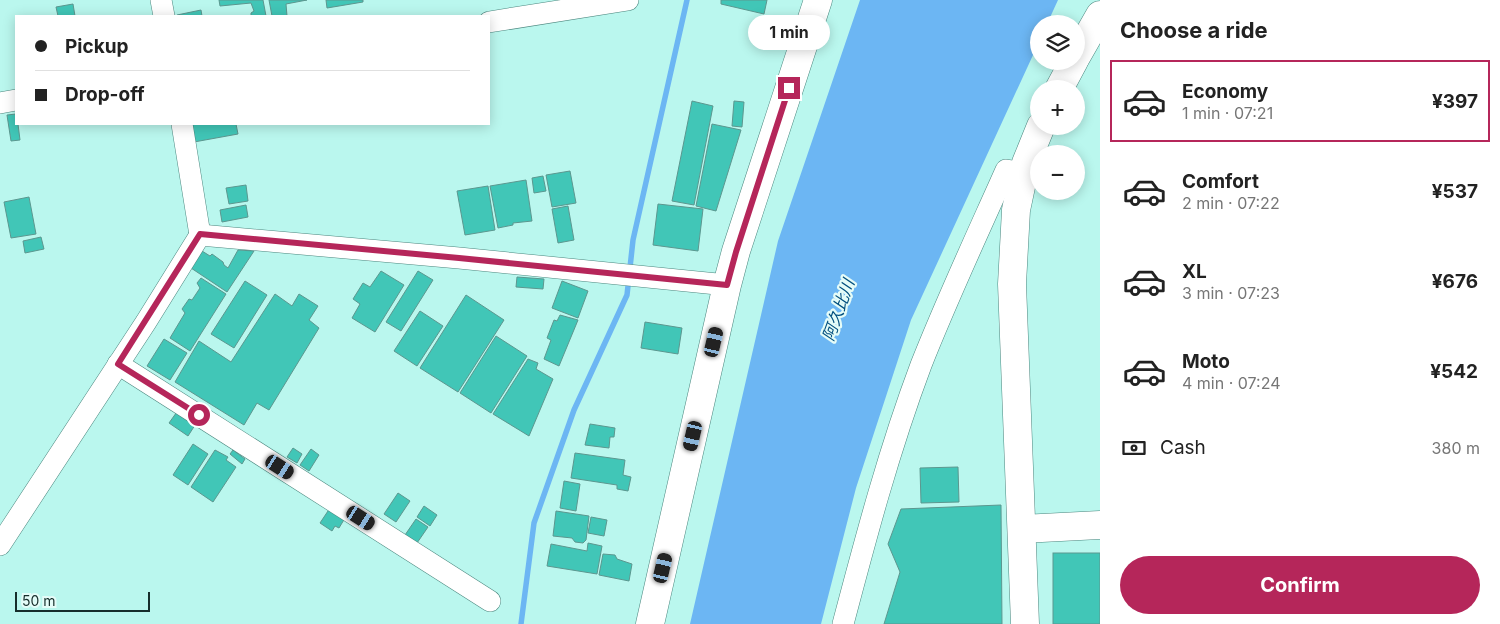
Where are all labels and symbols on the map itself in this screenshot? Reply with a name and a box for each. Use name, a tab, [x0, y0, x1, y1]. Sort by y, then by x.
callout: 1 min	[748, 16, 830, 51]
route end	[778, 77, 800, 99]
water label: 阿久比川	[818, 275, 859, 343]
car	[703, 326, 724, 358]
route start	[188, 404, 210, 426]
car	[682, 420, 703, 452]
car	[263, 453, 296, 481]
car	[344, 504, 377, 532]
car	[652, 552, 673, 584]
scale bar	[15, 589, 150, 612]

